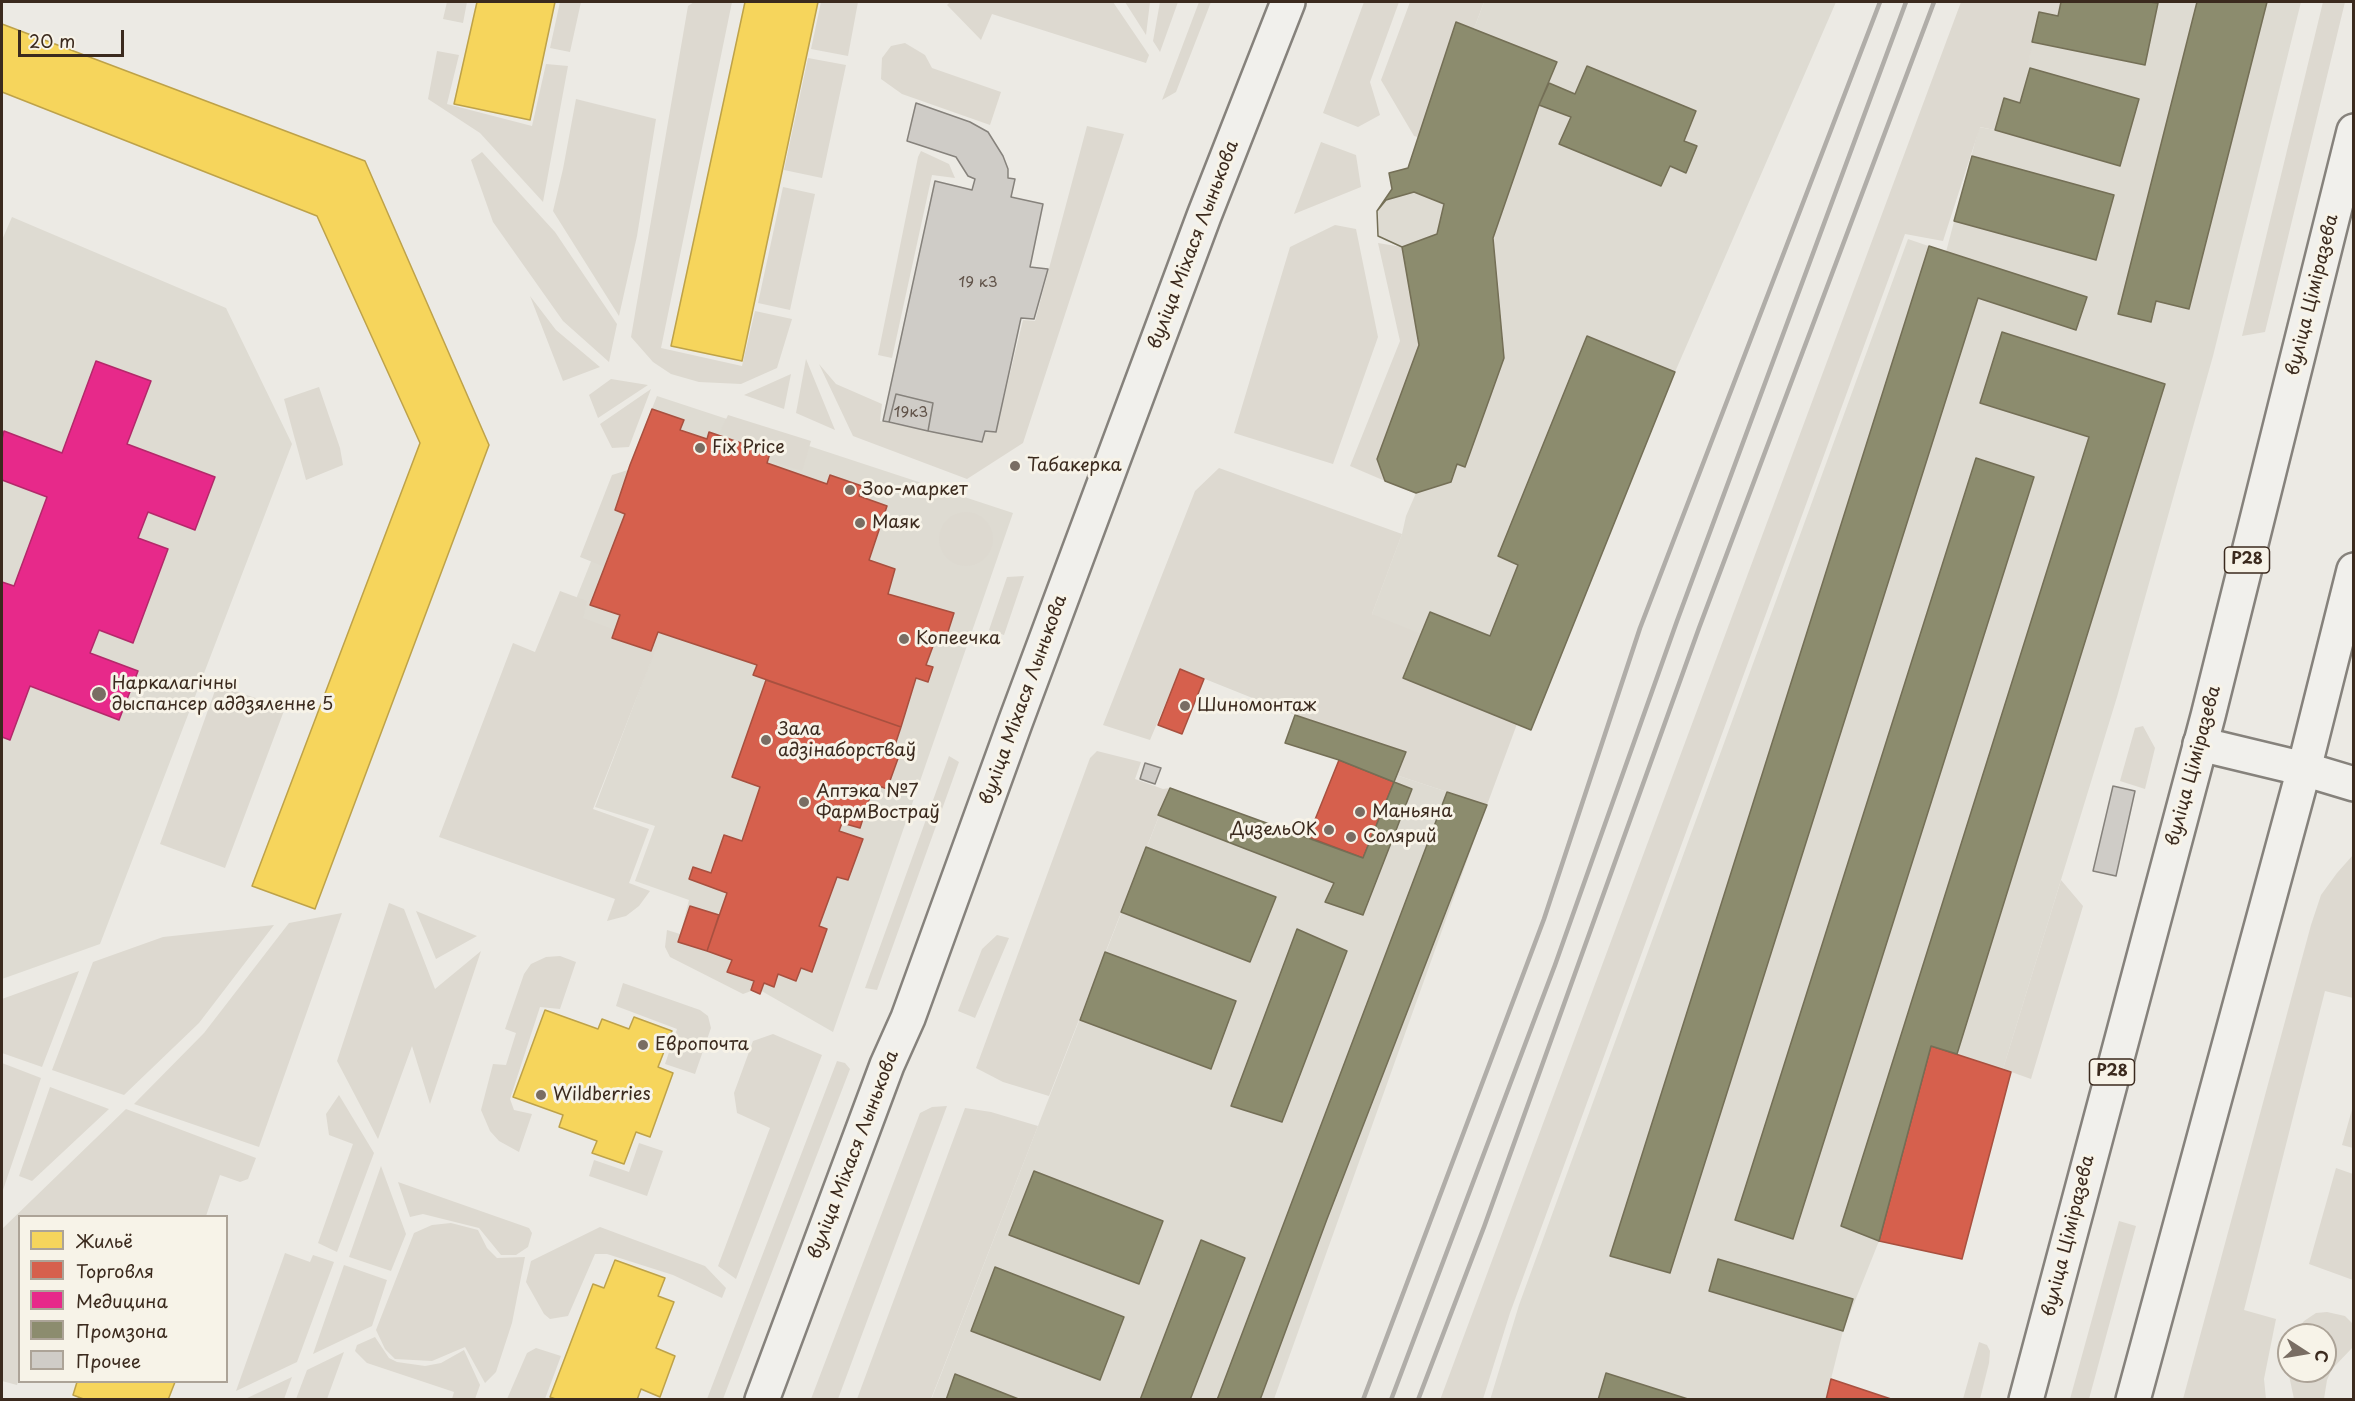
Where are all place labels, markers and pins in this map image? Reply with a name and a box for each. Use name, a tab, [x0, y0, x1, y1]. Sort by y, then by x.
place label: Fix Price	[712, 437, 785, 459]
marker: Fix Price	[693, 441, 707, 455]
place label: Табакерка	[1027, 455, 1122, 477]
marker: Табакерка	[1008, 459, 1022, 473]
place label: Зоо-маркет	[862, 479, 968, 501]
marker: Зоо-маркет	[843, 483, 857, 497]
place label: Маяк	[872, 512, 920, 534]
marker: Маяк	[853, 516, 867, 530]
place label: Копеечка	[916, 628, 1000, 650]
marker: Копеечка	[897, 632, 911, 646]
place label: Наркалагічны дыспансер аддзяленне 5	[112, 673, 333, 716]
marker: Наркалагічны дыспансер аддзяленне 5	[90, 685, 108, 703]
place label: Шиномонтаж	[1197, 695, 1316, 717]
marker: Шиномонтаж	[1178, 699, 1192, 713]
place label: Зала адзінаборстваў	[778, 719, 916, 762]
marker: Зала адзінаборстваў	[759, 733, 773, 747]
place label: Аптэка №7 ФармВостраў	[816, 781, 940, 824]
marker: Аптэка №7 ФармВостраў	[797, 795, 811, 809]
place label: Маньяна	[1372, 801, 1453, 823]
marker: Маньяна	[1353, 805, 1367, 819]
place label: ДизельОК	[1231, 819, 1317, 841]
marker: ДизельОК	[1322, 823, 1336, 837]
place label: Солярий	[1363, 826, 1437, 848]
marker: Солярий	[1344, 830, 1358, 844]
place label: Европочта	[655, 1034, 749, 1056]
marker: Европочта	[636, 1038, 650, 1052]
place label: Wildberries	[553, 1084, 651, 1106]
marker: Wildberries	[534, 1088, 548, 1102]

